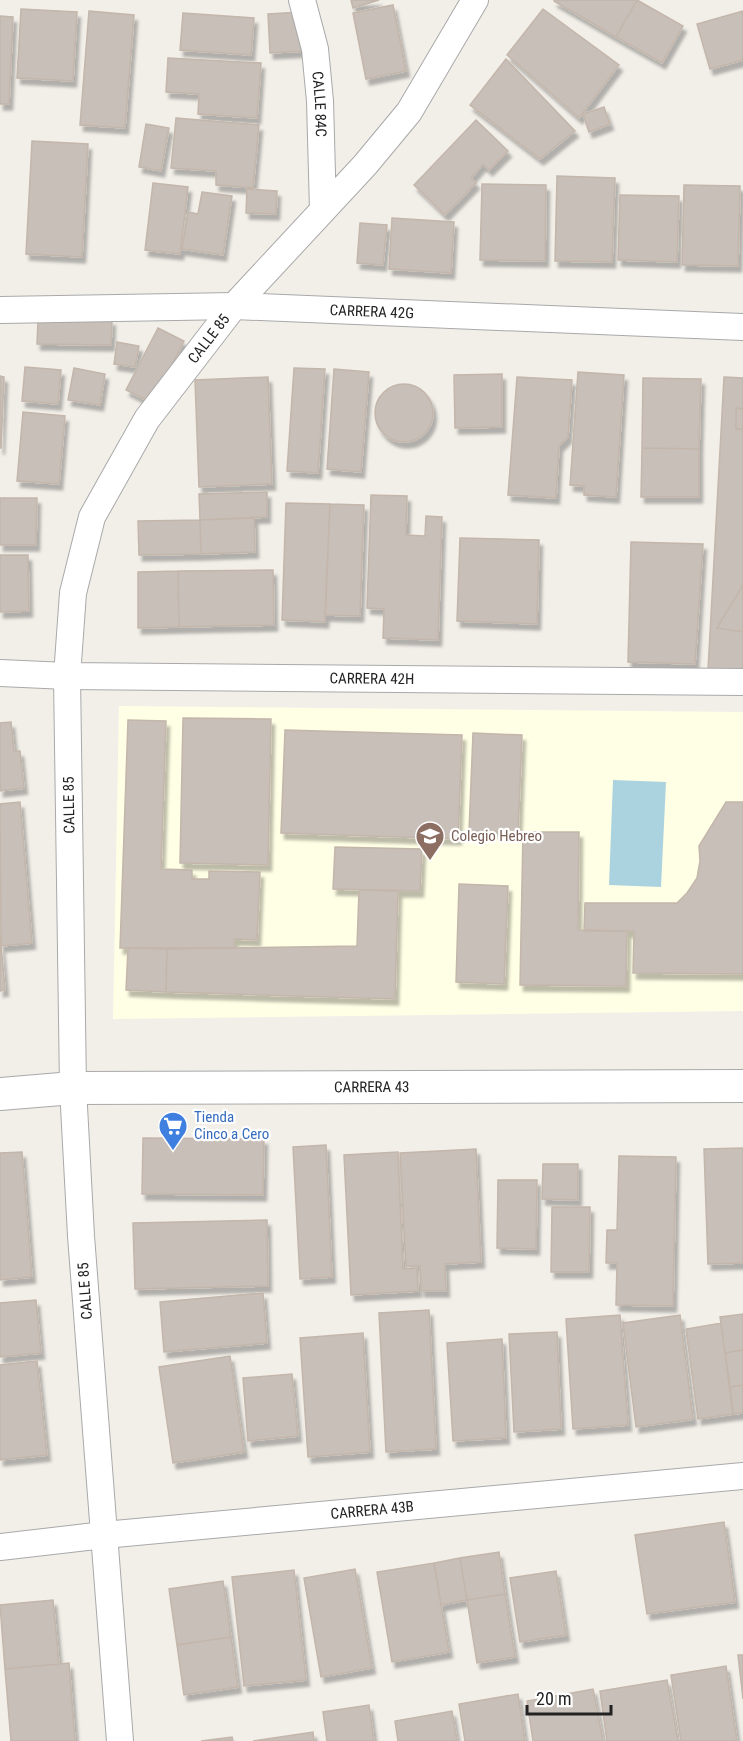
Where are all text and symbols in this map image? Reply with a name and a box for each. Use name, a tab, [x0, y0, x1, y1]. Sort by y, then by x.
street label: CALLE 84C	[308, 70, 330, 137]
street label: CARRERA 42G	[329, 301, 414, 322]
street label: CALLE 85	[184, 311, 233, 367]
street label: CARRERA 42H	[329, 669, 414, 688]
street label: CALLE 85	[60, 776, 78, 834]
school or university icon: Colegio Hebreo	[414, 820, 446, 862]
place label: Colegio Hebreo	[451, 827, 542, 845]
street label: CARRERA 43	[334, 1078, 410, 1096]
place label: Tienda Cinco a Cero	[194, 1108, 269, 1143]
supermarket icon: Tienda Cinco a Cero	[157, 1110, 189, 1152]
street label: CALLE 85	[74, 1262, 96, 1320]
street label: CARRERA 43B	[330, 1497, 415, 1523]
scale bar	[527, 1678, 611, 1716]
text: 20 m	[536, 1688, 571, 1709]

